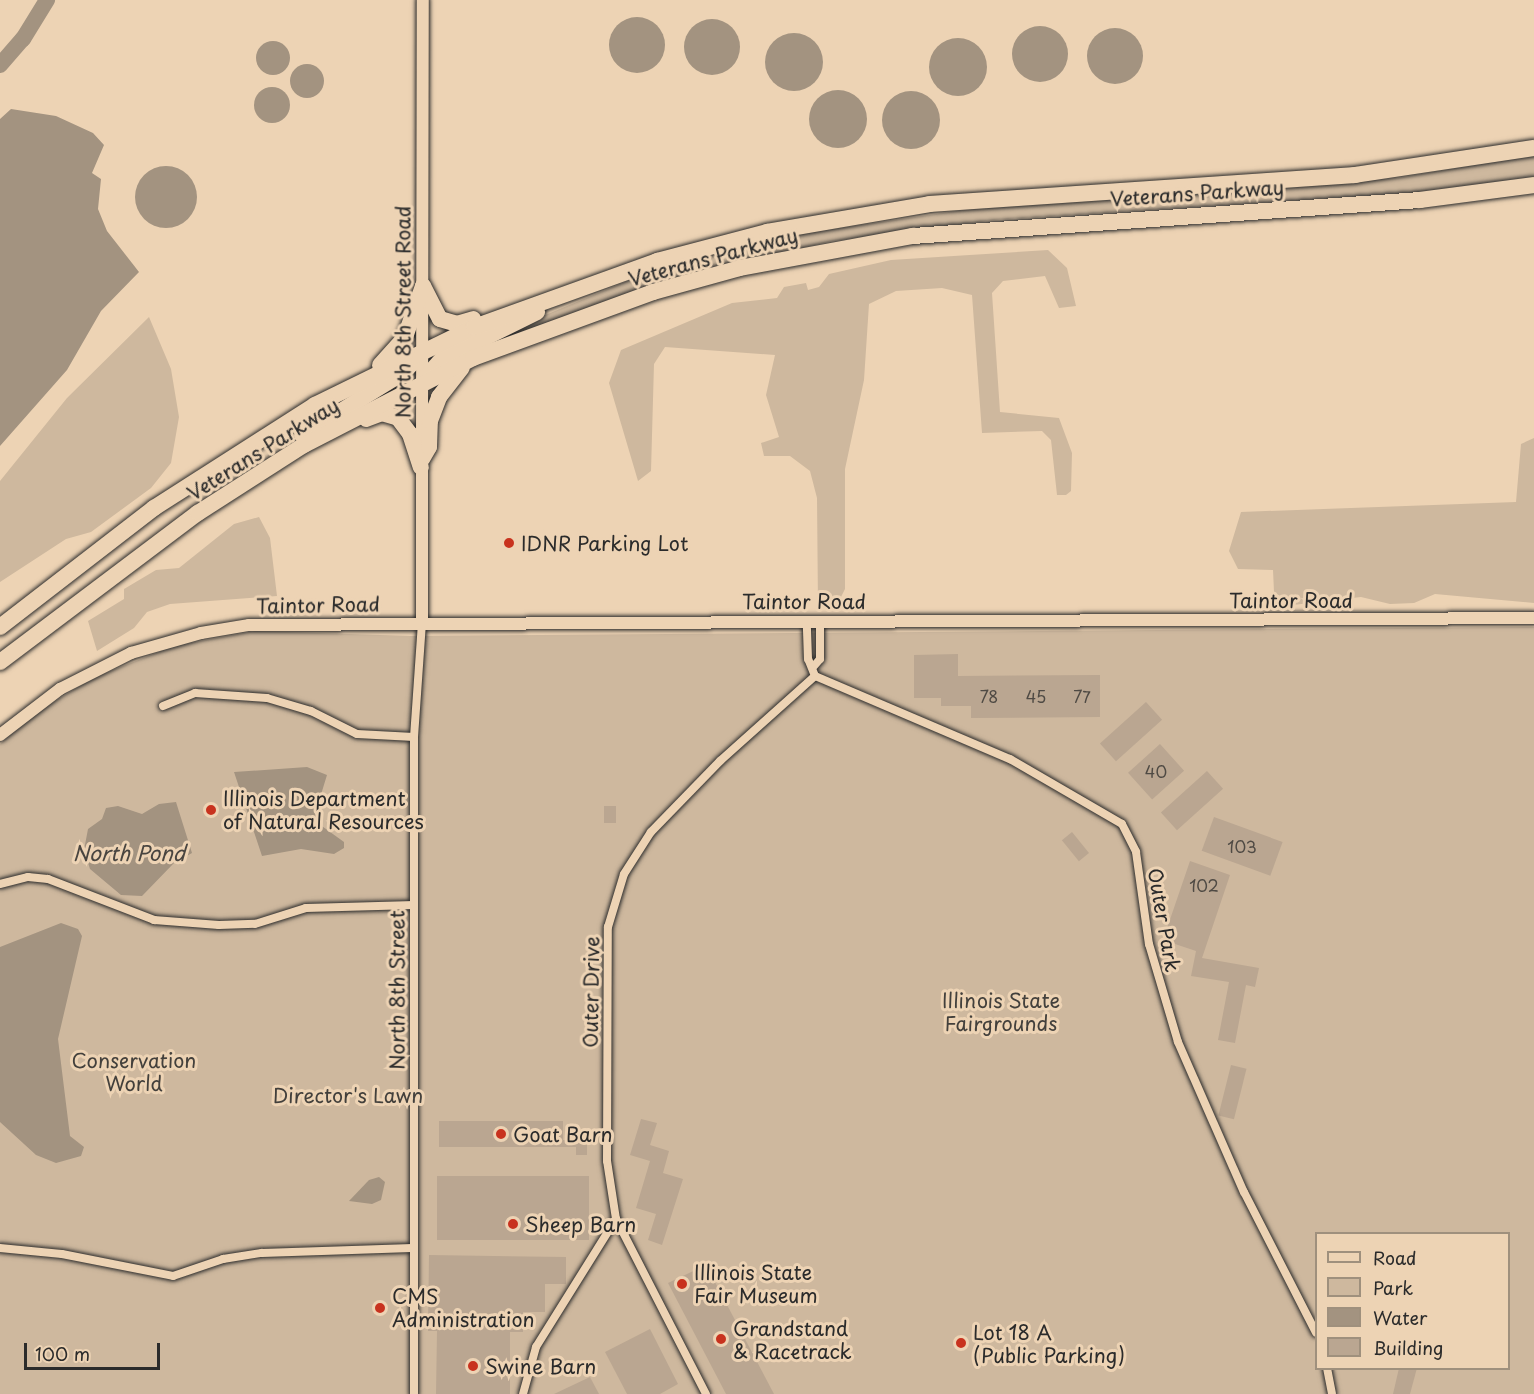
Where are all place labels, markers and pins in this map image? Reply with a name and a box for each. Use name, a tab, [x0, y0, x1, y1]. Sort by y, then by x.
place label: IDNR Parking Lot	[521, 531, 691, 555]
marker: IDNR Parking Lot	[502, 536, 516, 550]
place label: Illinois Department of Natural Resources	[223, 786, 426, 833]
marker: Illinois Department of Natural Resources	[204, 803, 218, 817]
place label: Goat Barn	[513, 1122, 614, 1146]
marker: Goat Barn	[494, 1127, 508, 1141]
place label: Sheep Barn	[525, 1212, 637, 1236]
marker: Sheep Barn	[506, 1217, 520, 1231]
place label: Illinois State Fair Museum	[694, 1260, 817, 1307]
marker: Illinois State Fair Museum	[675, 1277, 689, 1291]
place label: CMS Administration	[392, 1284, 534, 1331]
marker: CMS Administration	[373, 1301, 387, 1315]
place label: Grandstand & Racetrack	[733, 1316, 852, 1363]
place label: Lot 18 A (Public Parking)	[973, 1320, 1127, 1367]
marker: Grandstand & Racetrack	[714, 1332, 728, 1346]
marker: Lot 18 A (Public Parking)	[954, 1336, 968, 1350]
place label: Swine Barn	[485, 1354, 596, 1378]
marker: Swine Barn	[466, 1359, 480, 1373]

